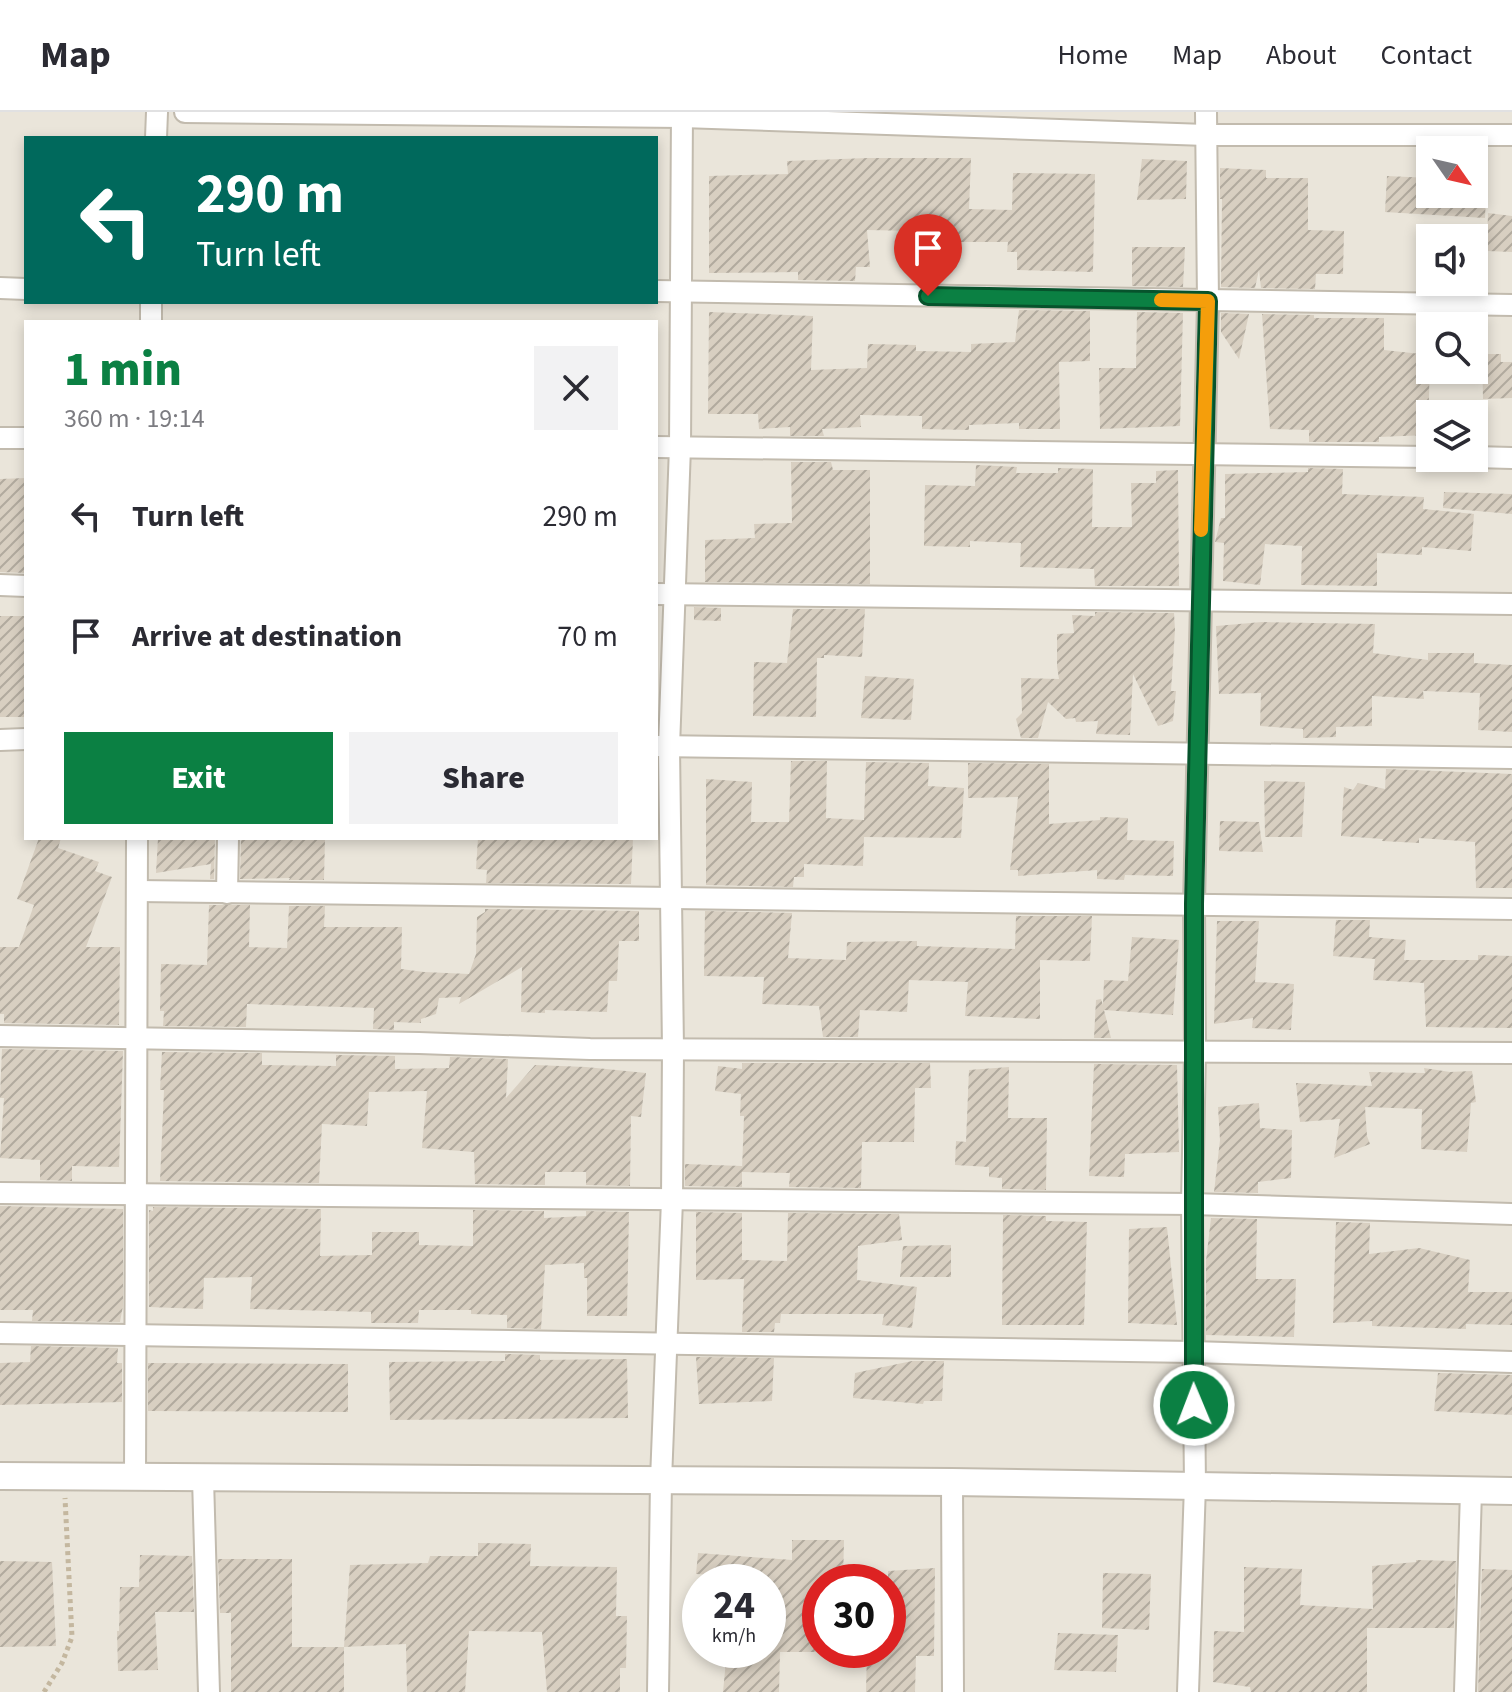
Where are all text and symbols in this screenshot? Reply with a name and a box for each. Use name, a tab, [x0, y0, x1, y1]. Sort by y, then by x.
text: Map	[40, 28, 111, 82]
text: Home	[1057, 35, 1128, 75]
text: Map	[1172, 35, 1222, 75]
text: About	[1266, 35, 1337, 75]
text: Contact	[1381, 35, 1472, 75]
north arrow	[1416, 136, 1488, 208]
map controls	[1416, 136, 1488, 472]
text: 290 m	[196, 155, 344, 234]
icon: left	[64, 168, 168, 272]
pin	[894, 214, 962, 296]
button: sound	[1416, 224, 1488, 296]
icon: arrive	[906, 226, 950, 270]
text: Turn left	[196, 229, 321, 280]
button: search	[1416, 312, 1488, 384]
text: 1 min	[64, 336, 182, 404]
button: close	[534, 346, 618, 430]
text: 360 m · 19:14	[64, 400, 205, 437]
button: layers	[1416, 400, 1488, 472]
icon: left	[64, 494, 108, 538]
text: Turn left	[132, 495, 244, 538]
text: 290 m	[542, 495, 618, 538]
icon: arrive	[64, 614, 108, 658]
text: Arrive at destination	[132, 615, 402, 658]
text: 70 m	[557, 615, 618, 658]
button: Exit	[64, 732, 333, 824]
button: Share	[349, 732, 618, 824]
position arrow	[1152, 1363, 1236, 1447]
speed limit sign: 30	[802, 1564, 906, 1668]
text: 24	[713, 1577, 755, 1634]
text: km/h	[712, 1622, 756, 1650]

